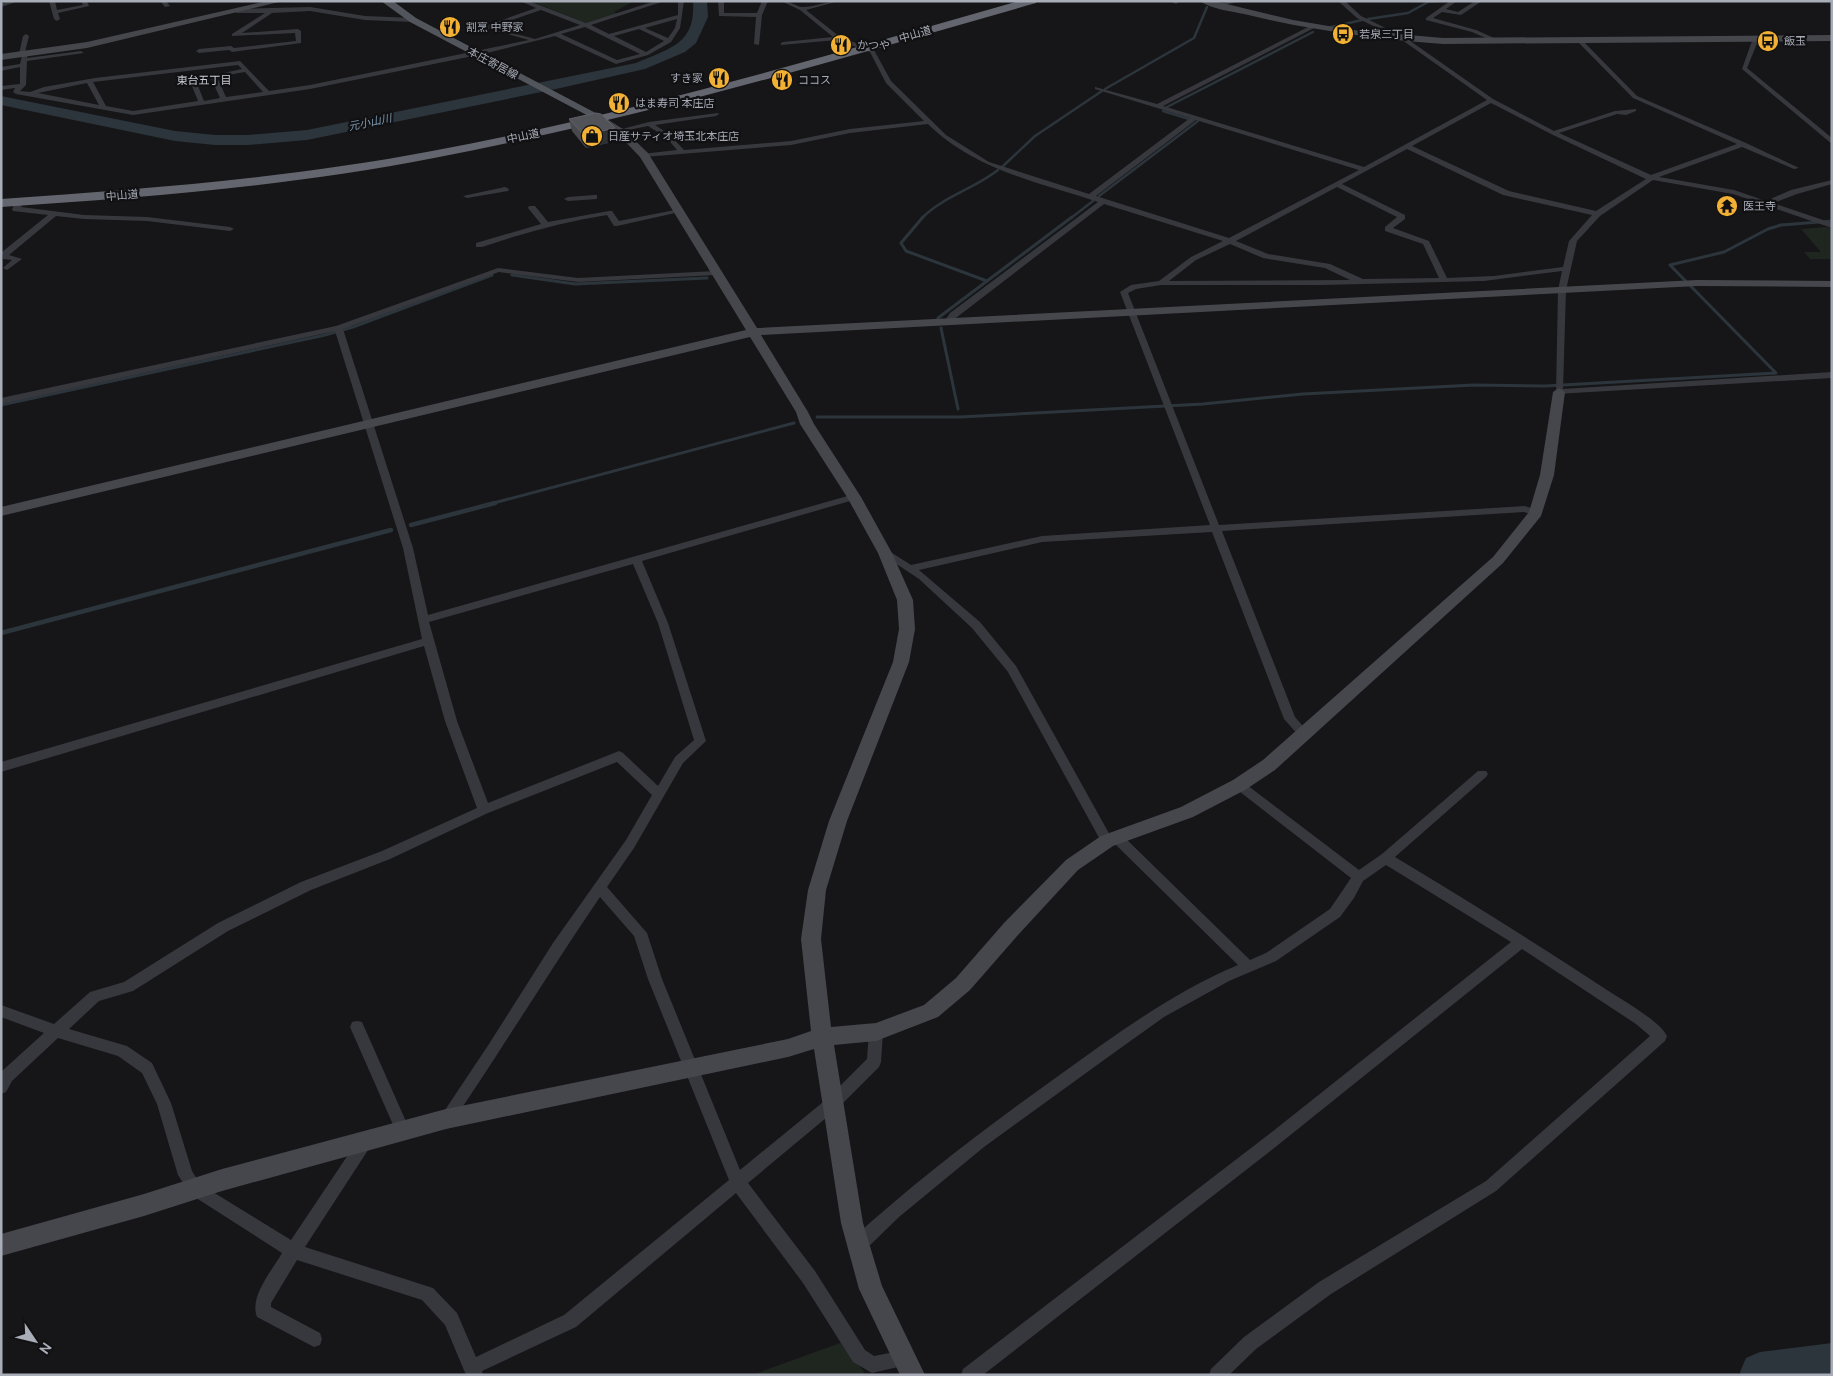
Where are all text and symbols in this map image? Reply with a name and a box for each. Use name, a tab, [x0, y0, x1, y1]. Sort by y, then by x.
restaurant icon: 割烹 中野家	[438, 15, 462, 39]
place label: 割烹 中野家	[466, 21, 524, 33]
bus stop icon: 若泉三丁目	[1331, 22, 1355, 46]
street label: 中山道	[897, 24, 933, 44]
place label: 若泉三丁目	[1359, 28, 1414, 40]
bus stop icon: 飯玉	[1756, 29, 1780, 53]
restaurant icon: かつや	[829, 33, 853, 57]
place label: 飯玉	[1784, 35, 1806, 47]
place label: かつや	[857, 39, 890, 51]
street label: 本庄寄居線	[466, 45, 520, 81]
restaurant icon: すき家	[707, 66, 731, 90]
restaurant icon: ココス	[770, 68, 794, 92]
place label: すき家	[670, 72, 703, 84]
district label: 東台五丁目	[177, 74, 232, 86]
place label: ココス	[798, 74, 831, 86]
restaurant icon: はま寿司 本庄店	[607, 91, 631, 115]
place label: はま寿司 本庄店	[635, 97, 715, 109]
water label: 元小山川	[347, 111, 394, 132]
shop icon: 日産サティオ埼玉北本庄店	[580, 124, 604, 148]
street label: 中山道	[506, 127, 540, 145]
place label: 日産サティオ埼玉北本庄店	[608, 130, 739, 142]
street label: 中山道	[105, 188, 139, 202]
temple icon: 医王寺	[1715, 194, 1739, 218]
place label: 医王寺	[1743, 200, 1776, 212]
north arrow	[10, 1316, 60, 1366]
text: N	[36, 1340, 55, 1357]

